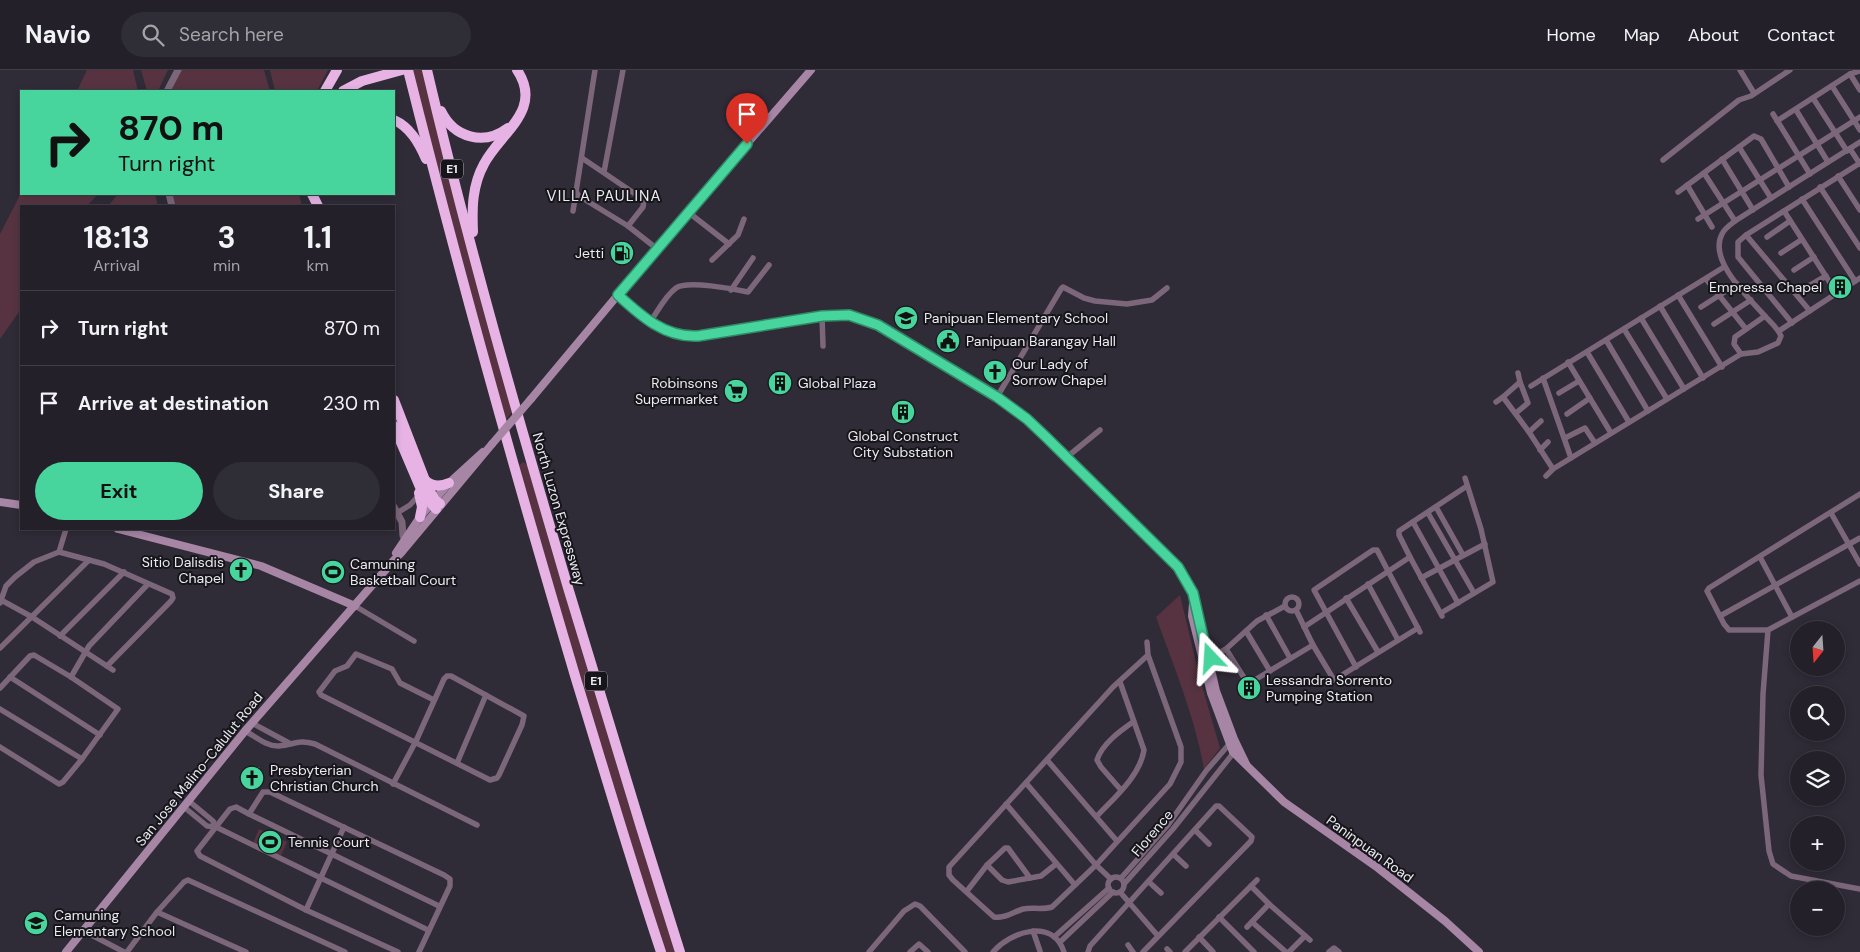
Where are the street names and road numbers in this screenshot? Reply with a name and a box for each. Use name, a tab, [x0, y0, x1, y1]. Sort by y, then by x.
road number: E1	[441, 160, 463, 178]
street label: North Luzon Expressway	[529, 430, 590, 588]
road number: E1	[585, 672, 607, 690]
street label: San Jose Malino-Calulut Road	[131, 688, 267, 850]
street label: Florence	[1127, 806, 1177, 860]
street label: Paninpuan Road	[1323, 811, 1417, 887]

